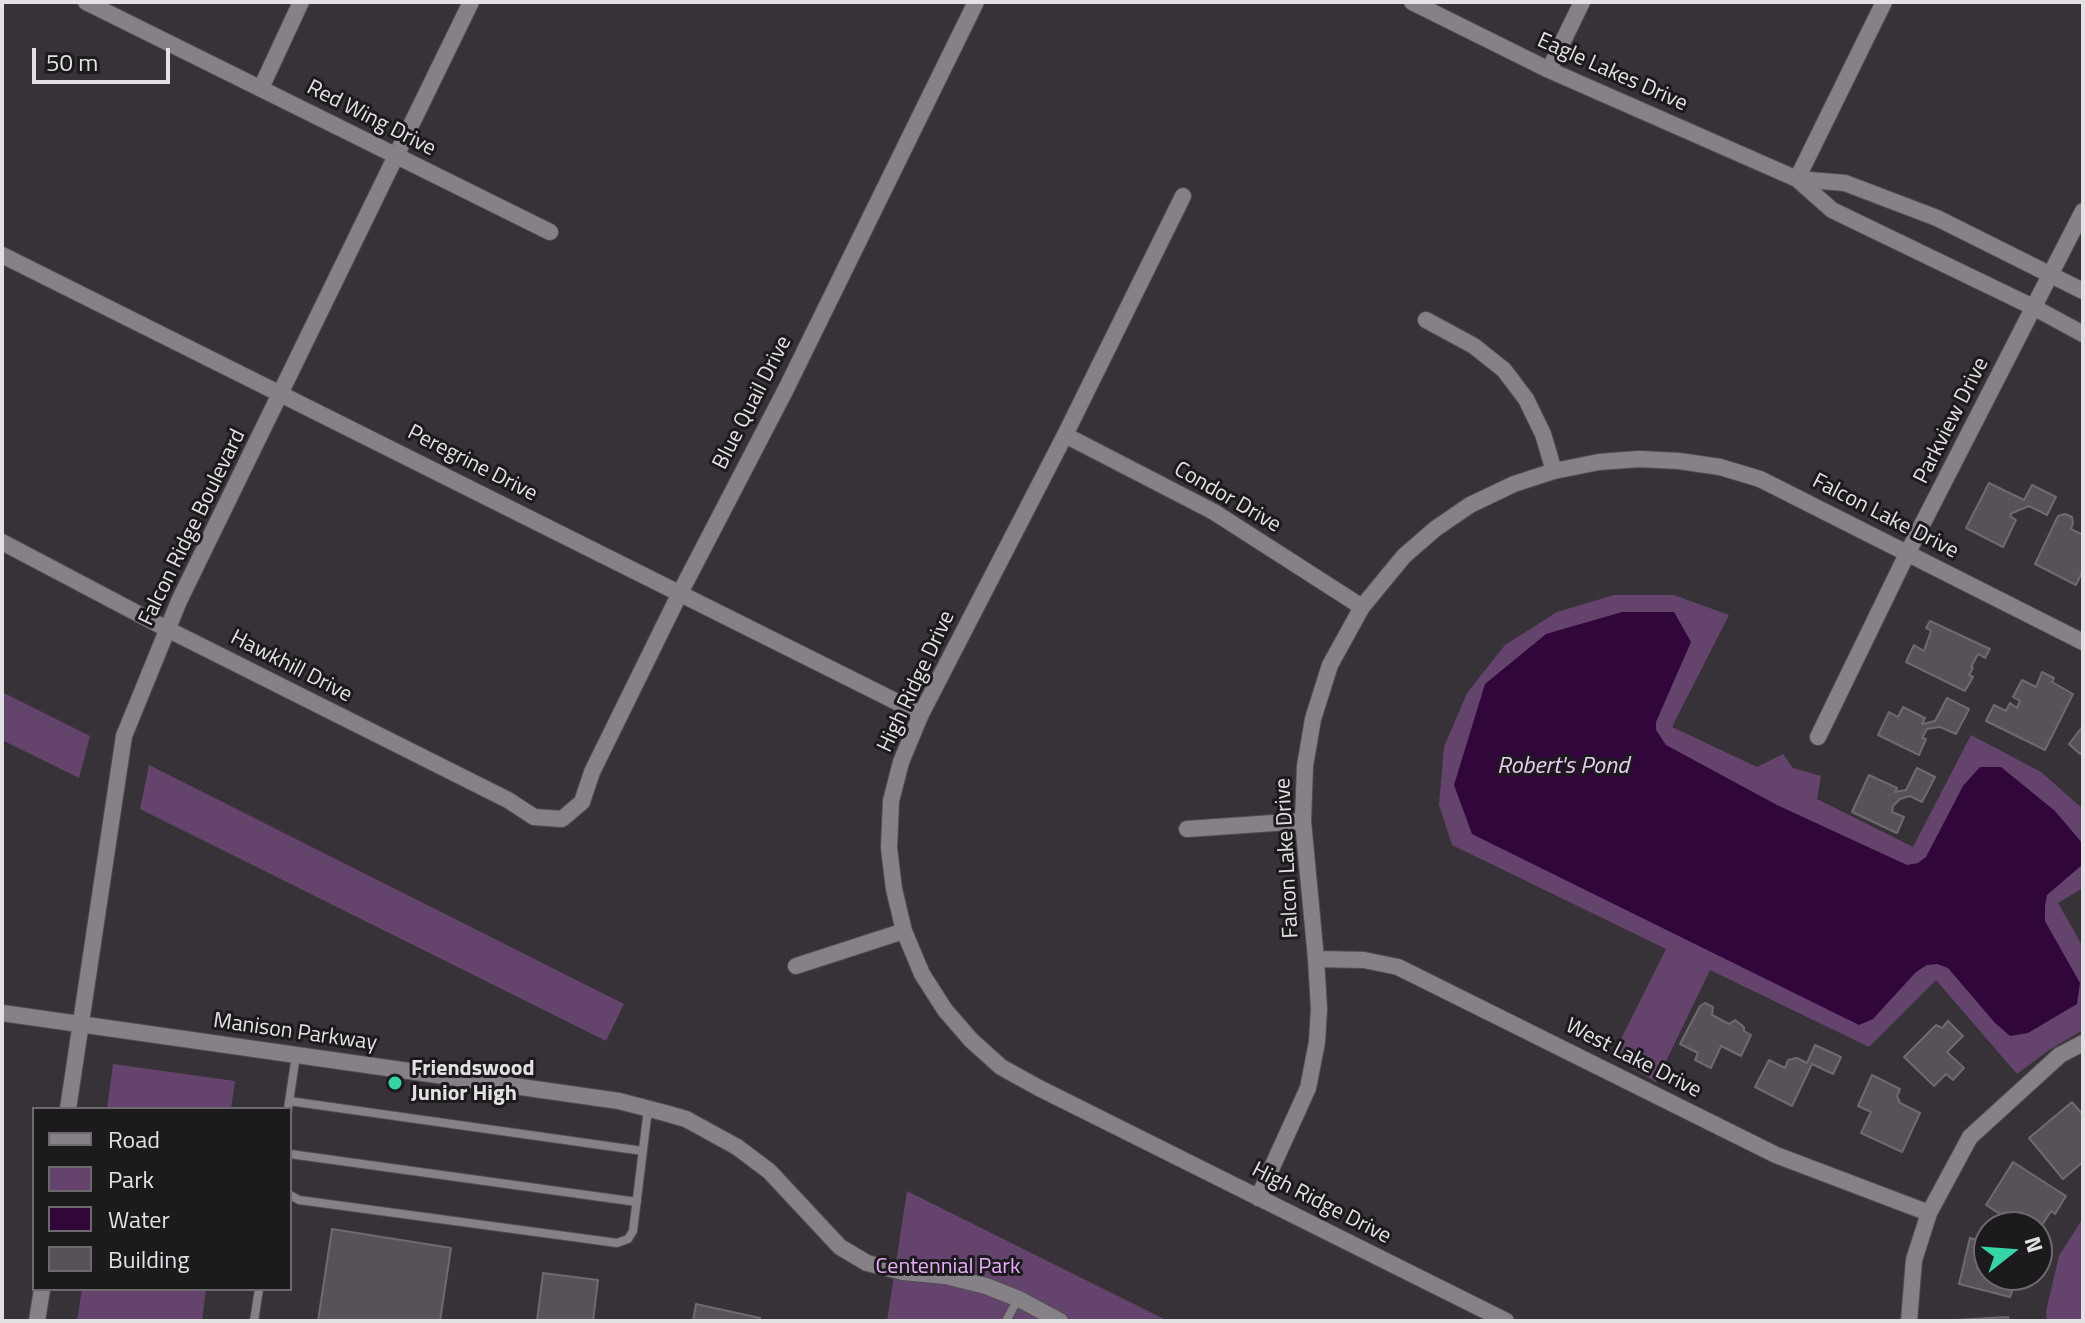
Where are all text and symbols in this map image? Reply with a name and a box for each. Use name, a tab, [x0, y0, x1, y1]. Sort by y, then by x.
street label: Eagle Lakes Drive	[1533, 28, 1691, 118]
scale bar	[36, 32, 174, 82]
text: 50 m	[46, 44, 98, 80]
street label: Red Wing Drive	[302, 75, 440, 163]
street label: Blue Quail Drive	[708, 332, 798, 474]
street label: Parkview Drive	[1909, 353, 1995, 489]
street label: Peregrine Drive	[403, 420, 541, 508]
street label: Falcon Ridge Boulevard	[134, 426, 252, 630]
street label: Condor Drive	[1169, 457, 1285, 539]
street label: Falcon Lake Drive	[1807, 469, 1963, 565]
street label: High Ridge Drive	[873, 607, 961, 757]
street label: Hawkhill Drive	[226, 625, 356, 709]
water label: Robert's Pond	[1497, 753, 1629, 781]
street label: Falcon Lake Drive	[1271, 777, 1305, 939]
street label: Manison Parkway	[211, 1008, 379, 1058]
street label: West Lake Drive	[1561, 1013, 1705, 1105]
place label: Friendswood Junior High	[411, 1057, 534, 1108]
marker: Friendswood Junior High	[386, 1074, 404, 1092]
legend	[32, 1107, 292, 1291]
text: Road	[108, 1121, 160, 1157]
street label: High Ridge Drive	[1247, 1158, 1395, 1250]
text: Park	[108, 1161, 154, 1197]
text: Water	[108, 1201, 170, 1237]
north arrow	[1973, 1211, 2053, 1291]
text: N	[2016, 1232, 2053, 1257]
text: Building	[108, 1241, 190, 1277]
park label: Centennial Park	[876, 1255, 1020, 1281]

